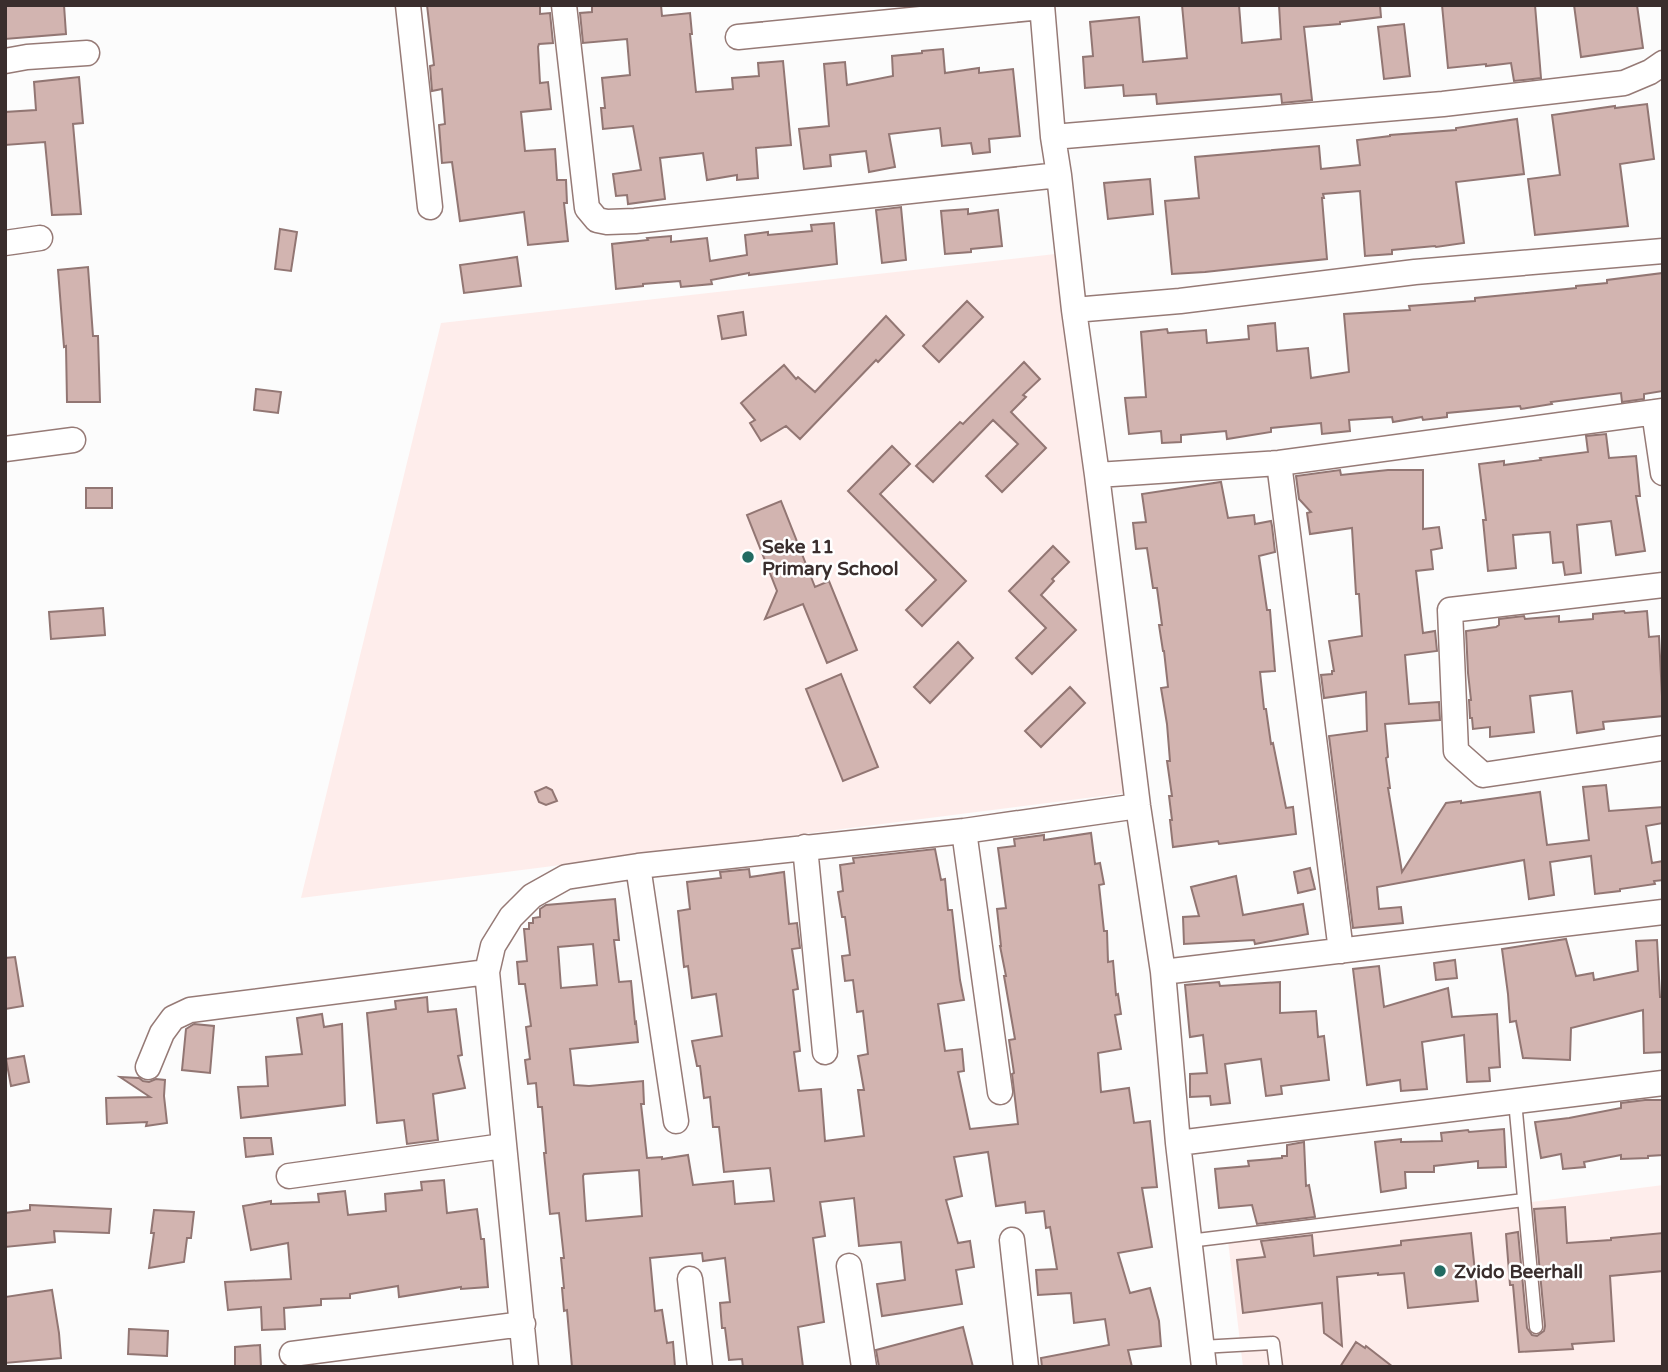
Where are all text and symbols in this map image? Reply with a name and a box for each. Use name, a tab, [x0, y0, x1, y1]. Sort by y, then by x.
place label: Seke 11 Primary School	[762, 536, 898, 581]
marker: Seke 11 Primary School	[740, 549, 756, 565]
place label: Zvido Beerhall	[1454, 1261, 1583, 1283]
marker: Zvido Beerhall	[1432, 1263, 1448, 1279]

